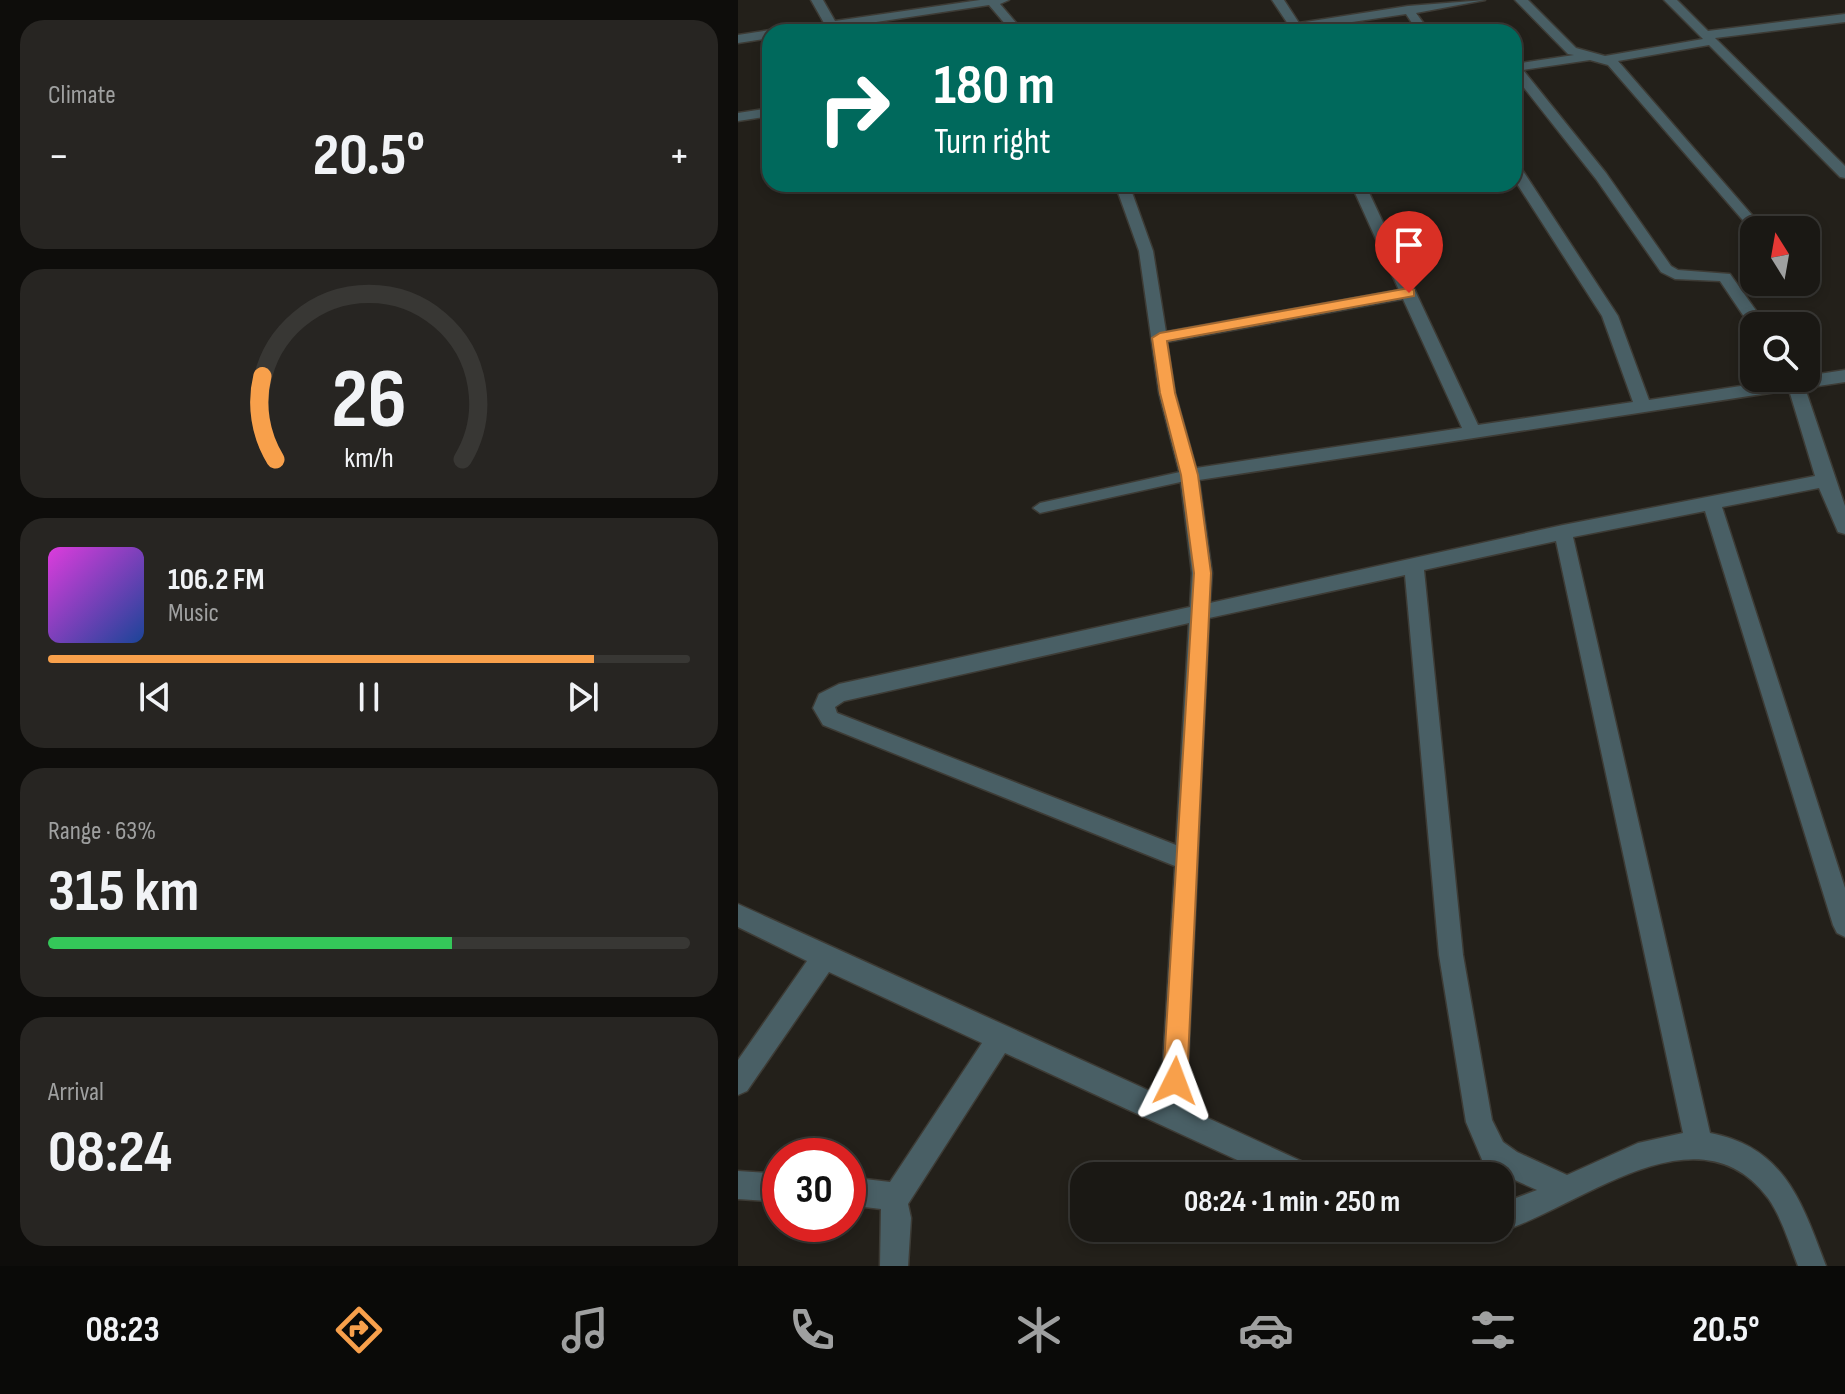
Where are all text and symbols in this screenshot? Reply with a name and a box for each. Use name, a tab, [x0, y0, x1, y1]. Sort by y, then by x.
text: 180 m	[934, 53, 1055, 120]
icon: right	[802, 56, 906, 160]
text: Climate	[48, 80, 116, 111]
text: 20.5°	[313, 120, 425, 192]
text: Turn right	[934, 121, 1051, 164]
text: −	[48, 130, 70, 183]
text: +	[668, 130, 690, 183]
pin	[1375, 211, 1443, 293]
north arrow	[1740, 216, 1820, 296]
map controls	[1740, 216, 1820, 392]
icon: arrive	[1387, 223, 1431, 267]
button: search	[1740, 312, 1820, 392]
text: 26	[331, 350, 407, 450]
text: km/h	[344, 441, 394, 476]
text: 106.2 FM	[168, 562, 265, 598]
text: Music	[168, 598, 219, 629]
icon: previous	[133, 675, 177, 719]
icon: pause	[347, 675, 391, 719]
icon: next	[561, 675, 605, 719]
text: Range · 63%	[48, 816, 156, 847]
text: 315 km	[48, 856, 199, 928]
position arrow	[1133, 1039, 1217, 1123]
text: Arrival	[48, 1077, 104, 1108]
text: 08:24	[48, 1117, 172, 1189]
speed limit sign: 30	[762, 1138, 866, 1242]
text: 08:24 · 1 min · 250 m	[1184, 1184, 1400, 1220]
icon: directions	[331, 1302, 387, 1358]
icon: music	[557, 1302, 613, 1358]
icon: phone	[784, 1302, 840, 1358]
icon: climate	[1011, 1302, 1067, 1358]
icon: car	[1238, 1302, 1294, 1358]
icon: filters	[1465, 1302, 1521, 1358]
text: 08:23	[85, 1309, 160, 1352]
text: 20.5°	[1692, 1309, 1760, 1352]

